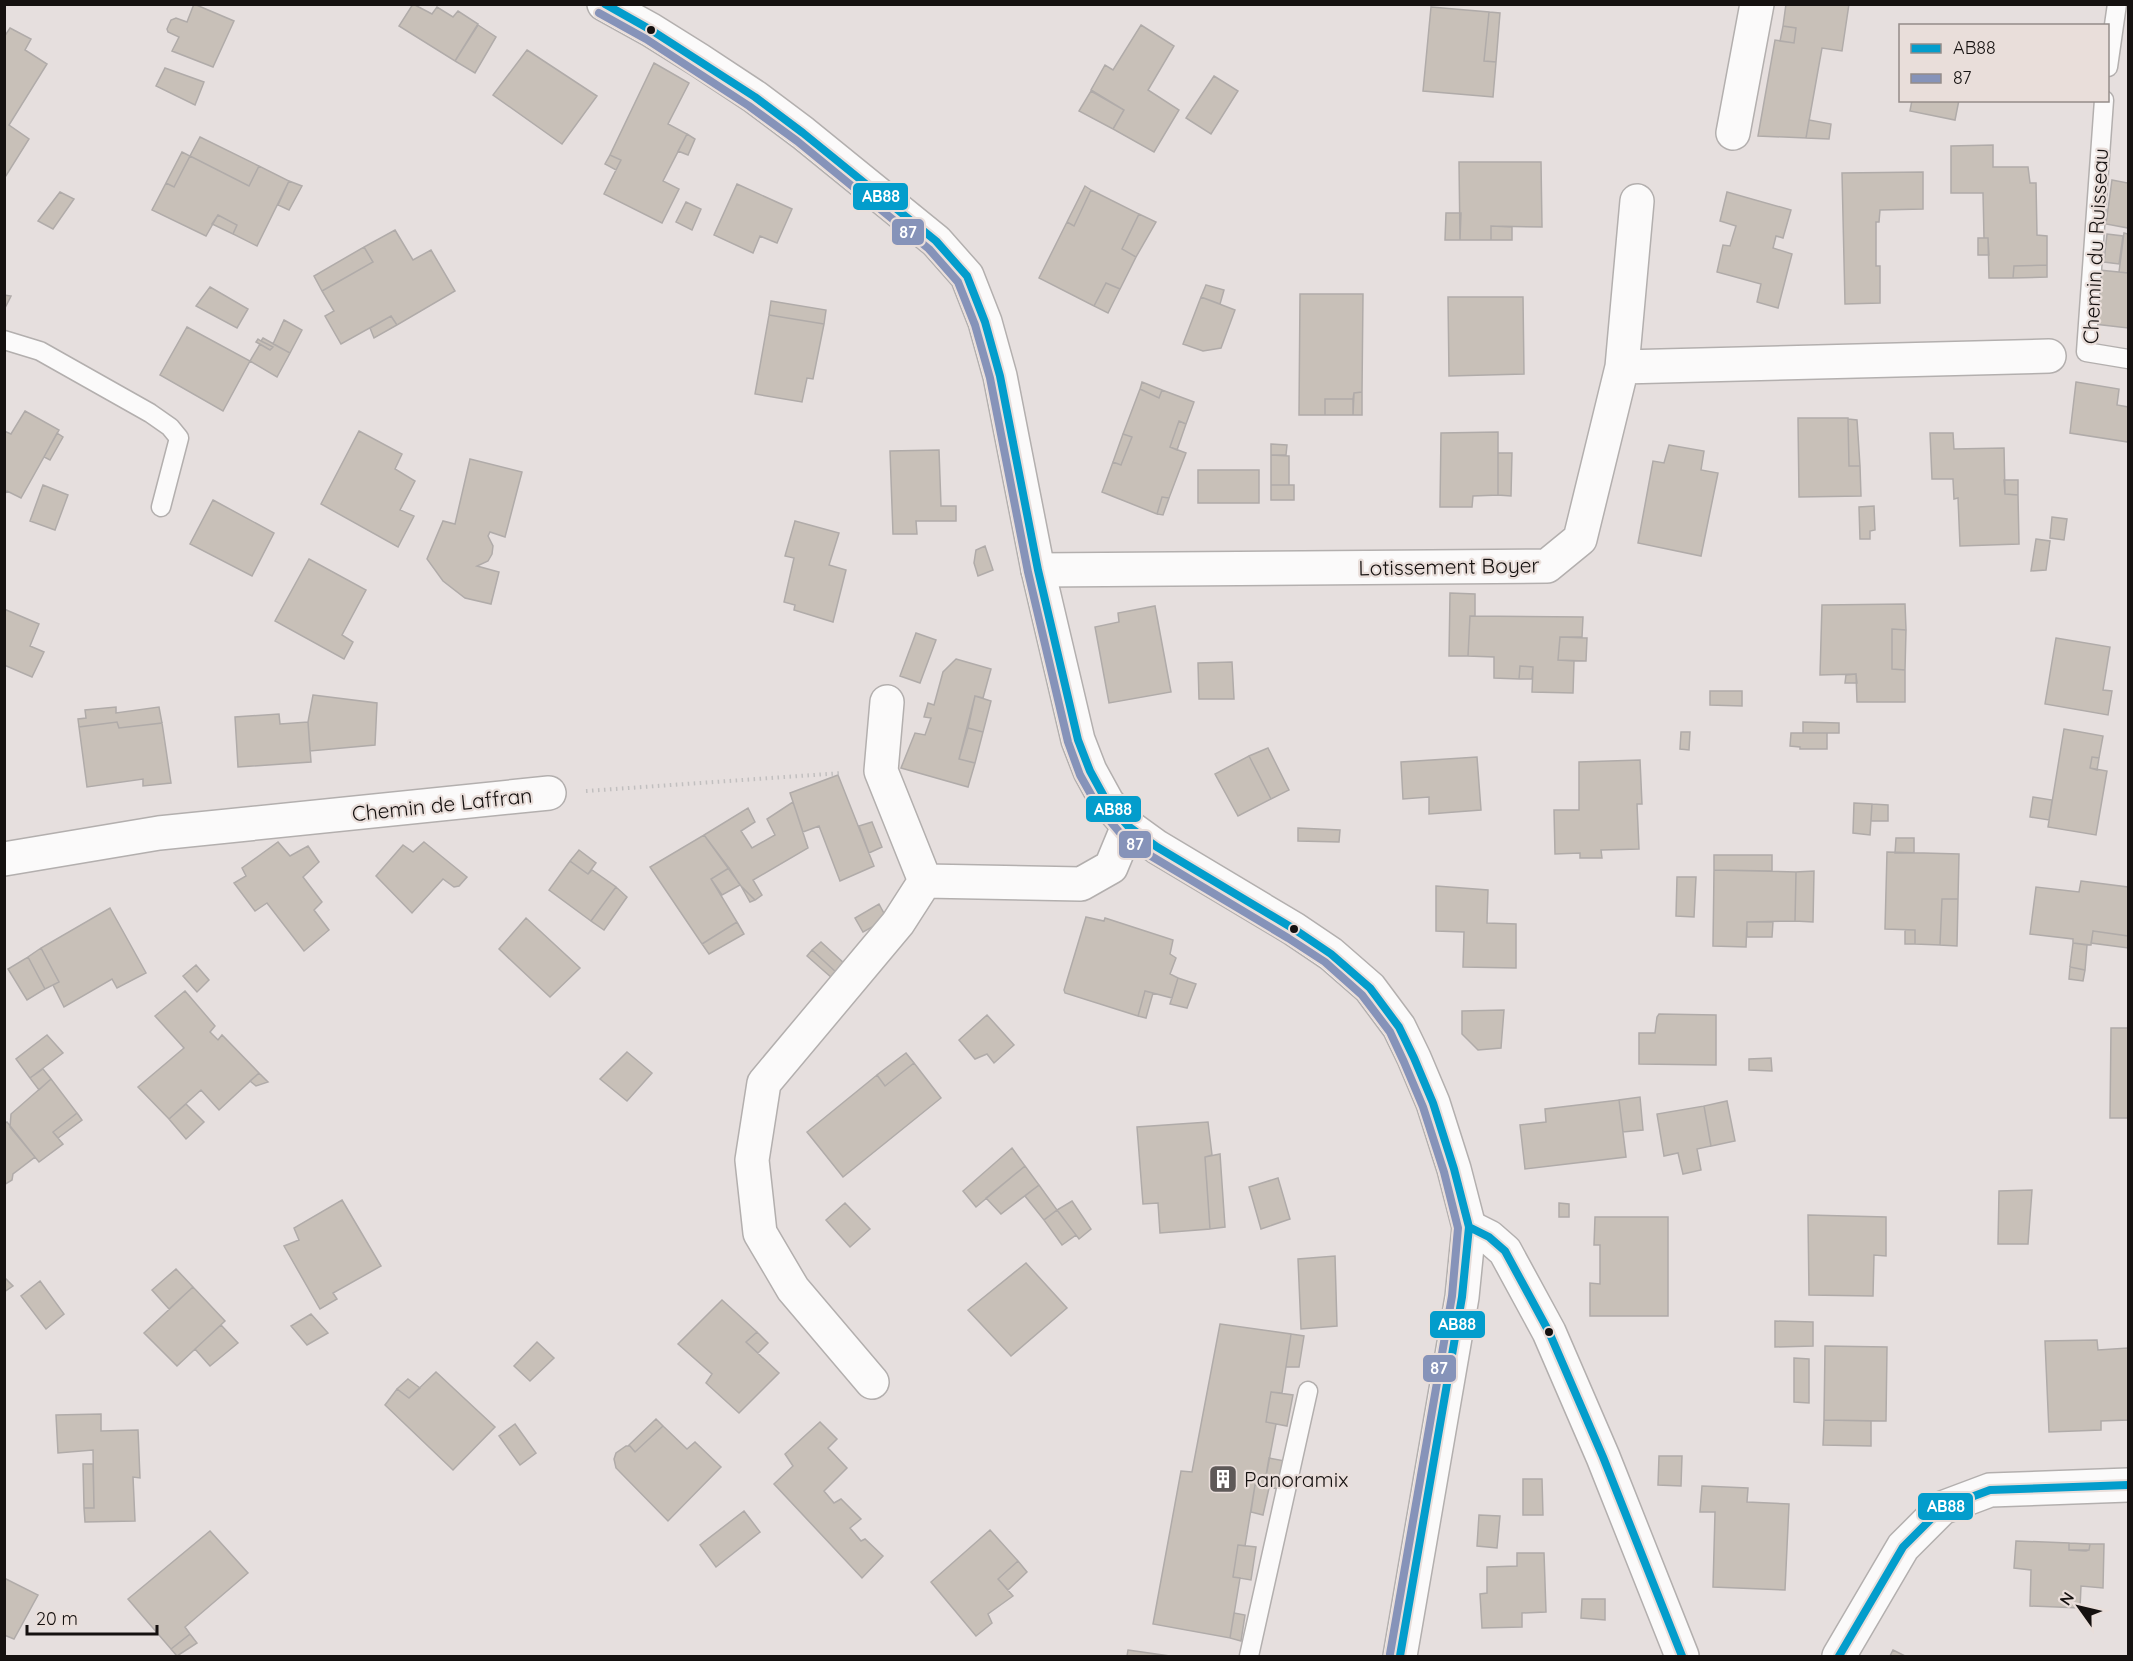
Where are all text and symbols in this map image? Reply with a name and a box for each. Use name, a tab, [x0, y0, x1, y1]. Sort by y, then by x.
unlabelled marker	[645, 24, 657, 36]
legend	[1899, 24, 2109, 102]
text: AB88	[1953, 36, 1996, 59]
text: 87	[1953, 66, 1971, 89]
street label: Chemin du Ruisseau	[2077, 147, 2113, 345]
line badge: AB88	[852, 182, 909, 211]
text: AB88	[862, 186, 900, 206]
line badge: 87	[891, 218, 925, 246]
text: 87	[899, 222, 917, 242]
street label: Lotissement Boyer	[1358, 551, 1540, 581]
street label: Chemin de Laffran	[351, 782, 533, 826]
line badge: AB88	[1085, 795, 1142, 823]
text: AB88	[1094, 799, 1132, 819]
line badge: 87	[1118, 830, 1152, 859]
text: 87	[1126, 834, 1144, 854]
unlabelled marker	[1288, 923, 1300, 935]
line badge: AB88	[1429, 1310, 1486, 1339]
text: AB88	[1438, 1314, 1476, 1334]
unlabelled marker	[1543, 1326, 1555, 1338]
line badge: 87	[1422, 1354, 1457, 1383]
text: 87	[1430, 1358, 1448, 1378]
building icon: Panoramix	[1207, 1463, 1239, 1495]
place label: Panoramix	[1244, 1466, 1348, 1492]
line badge: AB88	[1917, 1492, 1974, 1521]
text: AB88	[1927, 1496, 1965, 1516]
north arrow	[2049, 1577, 2109, 1637]
text: N	[2055, 1588, 2078, 1609]
scale bar	[27, 1598, 158, 1636]
text: 20 m	[36, 1607, 78, 1630]

